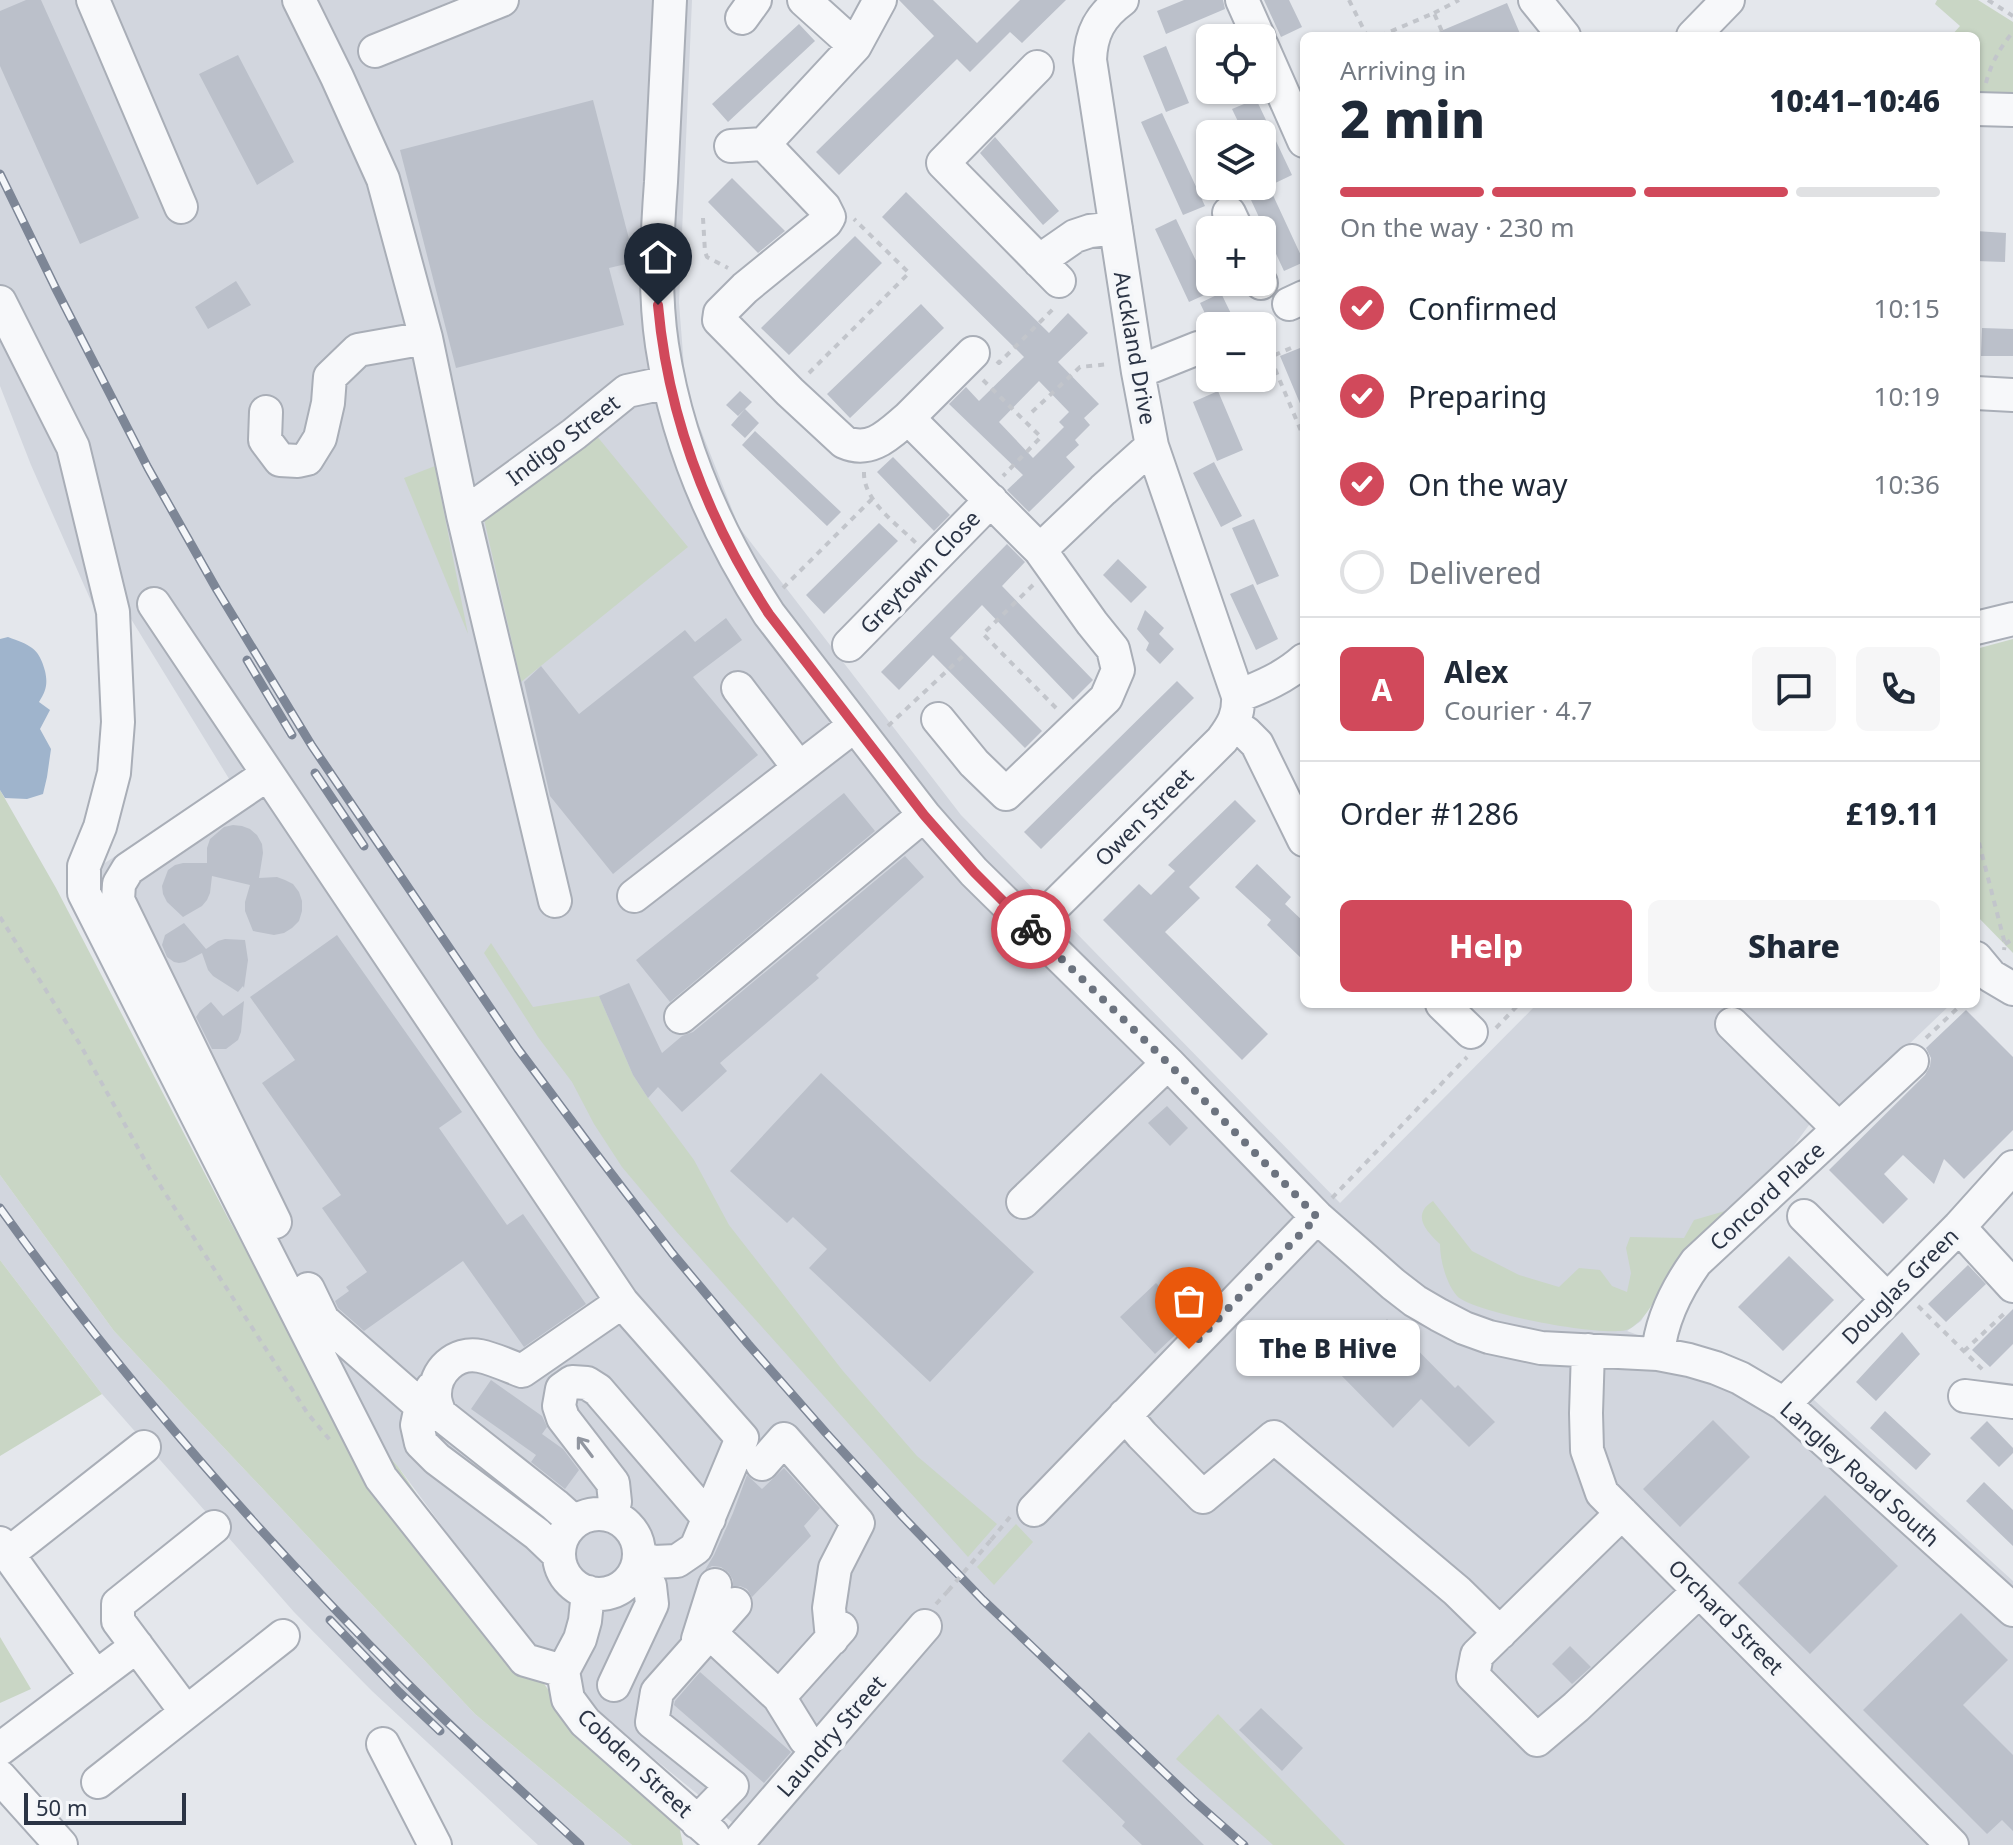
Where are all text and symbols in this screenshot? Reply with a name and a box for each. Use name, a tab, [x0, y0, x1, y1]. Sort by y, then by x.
map controls	[1196, 24, 1276, 392]
button: locate	[1196, 24, 1276, 104]
text: Arriving in	[1340, 52, 1466, 88]
text: 10:41–10:46	[1769, 80, 1940, 121]
text: 2 min	[1340, 82, 1485, 153]
button: layers	[1196, 120, 1276, 200]
text: On the way · 230 m	[1340, 209, 1574, 245]
button: +	[1196, 216, 1276, 296]
pin	[624, 223, 692, 305]
icon: home	[636, 235, 680, 279]
street label: Auckland Drive	[1108, 269, 1164, 427]
icon: check	[1340, 286, 1384, 330]
text: Confirmed	[1408, 288, 1558, 329]
text: 10:15	[1874, 290, 1940, 326]
button: −	[1196, 312, 1276, 392]
icon: check	[1340, 374, 1384, 418]
text: Preparing	[1408, 376, 1547, 417]
text: 10:19	[1874, 378, 1940, 414]
street label: Indigo Street	[500, 387, 625, 492]
icon: check	[1340, 462, 1384, 506]
text: On the way	[1408, 464, 1568, 505]
text: 10:36	[1874, 466, 1940, 502]
street label: Greytown Close	[853, 503, 986, 640]
text: Delivered	[1408, 552, 1542, 593]
button: chat	[1752, 647, 1836, 731]
button: phone	[1856, 647, 1940, 731]
text: Alex	[1444, 651, 1508, 692]
text: A	[1372, 669, 1392, 710]
text: Courier · 4.7	[1444, 692, 1592, 728]
street label: Owen Street	[1088, 761, 1199, 872]
text: Order #1286	[1340, 793, 1519, 834]
text: £19.11	[1846, 793, 1940, 834]
courier	[991, 889, 1071, 969]
button: Help	[1340, 900, 1632, 992]
button: Share	[1648, 900, 1940, 992]
icon: bike	[1009, 907, 1053, 951]
street label: Concord Place	[1702, 1134, 1830, 1256]
street label: Douglas Green	[1834, 1220, 1964, 1350]
pin	[1155, 1267, 1223, 1349]
icon: bag	[1167, 1279, 1211, 1323]
callout: The B Hive	[1237, 1321, 1421, 1377]
text: The B Hive	[1259, 1330, 1397, 1366]
street label: Langley Road South	[1775, 1394, 1947, 1553]
one-way arrow	[577, 1437, 594, 1458]
street label: Orchard Street	[1662, 1552, 1791, 1681]
street label: Laundry Street	[769, 1668, 891, 1803]
street label: Cobden Street	[572, 1701, 700, 1824]
scale bar	[24, 1789, 186, 1825]
text: 50 m	[36, 1792, 87, 1822]

